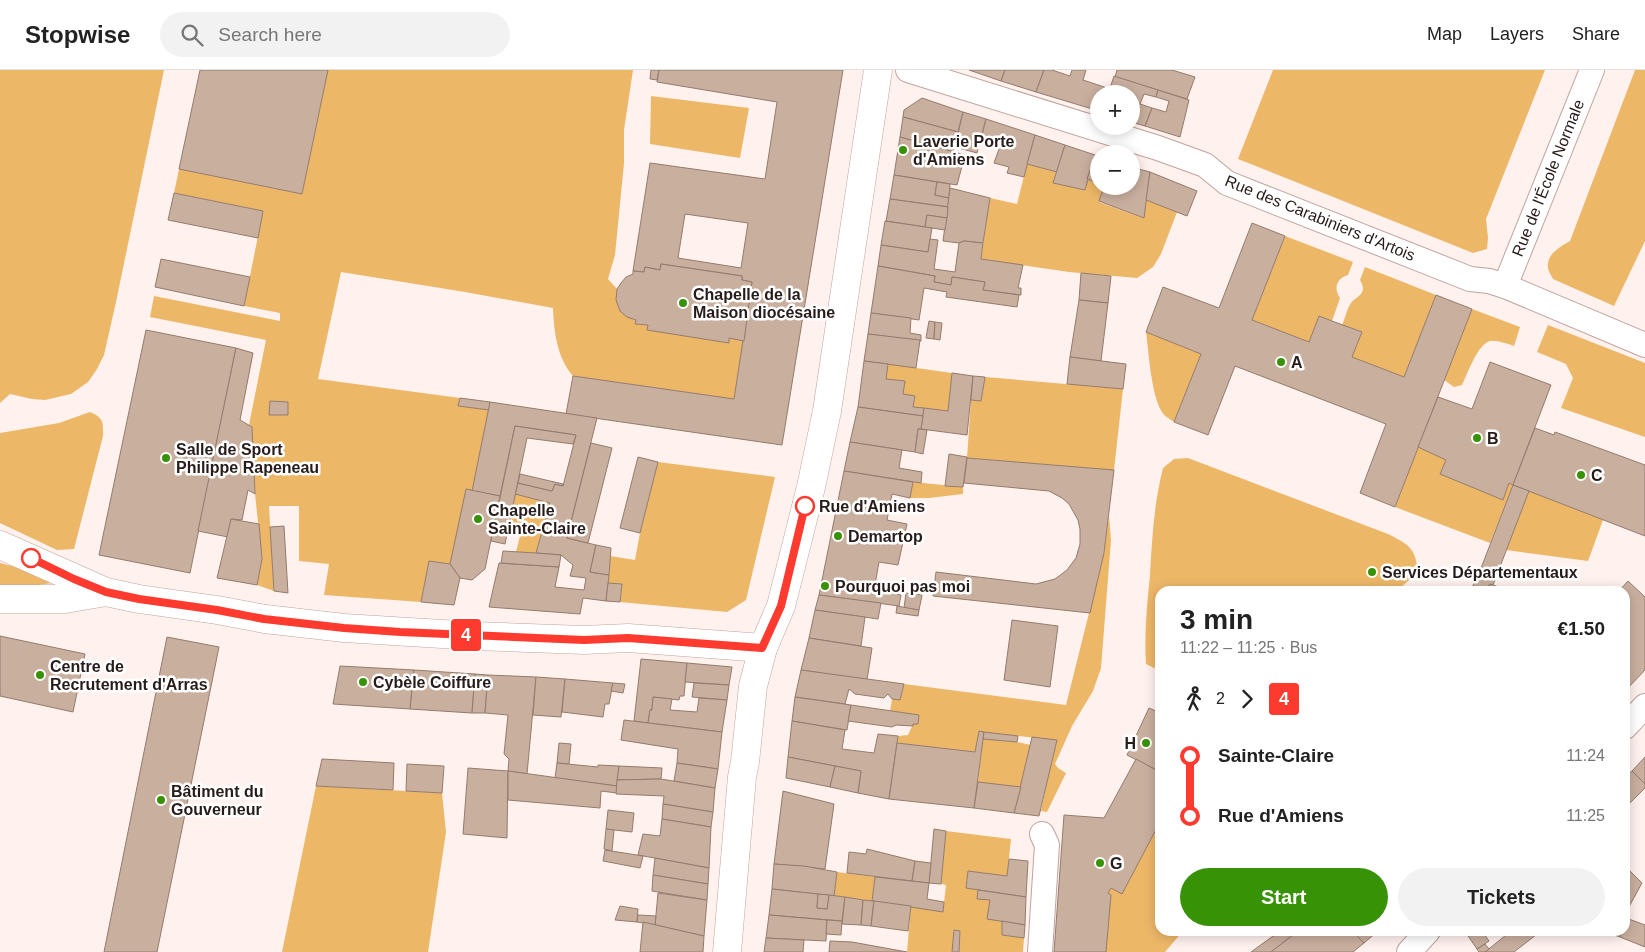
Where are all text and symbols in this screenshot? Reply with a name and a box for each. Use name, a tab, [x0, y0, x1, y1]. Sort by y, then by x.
search box	[160, 12, 510, 57]
text: Stopwise	[25, 21, 130, 48]
icon: search	[178, 21, 206, 49]
text: Search here	[218, 24, 322, 45]
text: Map	[1427, 24, 1462, 44]
text: Layers	[1490, 24, 1544, 44]
text: Share	[1572, 24, 1620, 44]
map controls	[1090, 85, 1140, 195]
button: +	[1090, 85, 1140, 135]
street label: Rue de l'École Normale	[1508, 97, 1587, 259]
place label: Laverie Porte d'Amiens	[913, 133, 1014, 168]
marker: Laverie Porte d'Amiens	[897, 144, 909, 156]
button: −	[1090, 145, 1140, 195]
street label: Rue des Carabiniers d'Artois	[1223, 172, 1417, 264]
place label: Chapelle de la Maison diocésaine	[693, 286, 835, 321]
marker: Chapelle de la Maison diocésaine	[677, 297, 689, 309]
place label: A	[1291, 354, 1303, 371]
marker: A	[1275, 356, 1287, 368]
place label: B	[1487, 430, 1499, 447]
marker: B	[1471, 432, 1483, 444]
place label: Salle de Sport Philippe Rapeneau	[176, 441, 319, 476]
marker: Salle de Sport Philippe Rapeneau	[160, 452, 172, 464]
place label: C	[1591, 467, 1603, 484]
marker: C	[1575, 469, 1587, 481]
marker: Rue d'Amiens	[795, 496, 815, 516]
place label: Rue d'Amiens	[819, 498, 925, 515]
place label: Chapelle Sainte-Claire	[488, 502, 586, 537]
marker: Chapelle Sainte-Claire	[472, 513, 484, 525]
place label: Demartop	[848, 528, 923, 545]
marker: Demartop	[832, 530, 844, 542]
unlabelled marker	[21, 548, 41, 568]
place label: Services Départementaux	[1382, 564, 1578, 581]
marker: Services Départementaux	[1366, 566, 1378, 578]
place label: Pourquoi pas moi	[835, 578, 970, 595]
marker: Pourquoi pas moi	[819, 580, 831, 592]
text: 3 min	[1180, 604, 1253, 635]
text: €1.50	[1557, 618, 1605, 639]
line badge: 4	[450, 619, 482, 651]
text: 4	[461, 625, 471, 645]
text: 11:22 – 11:25 · Bus	[1180, 639, 1317, 656]
place label: Centre de Recrutement d'Arras	[50, 658, 208, 693]
marker: Centre de Recrutement d'Arras	[34, 669, 46, 681]
place label: Cybèle Coiffure	[373, 674, 491, 691]
marker: Cybèle Coiffure	[357, 676, 369, 688]
icon: walk	[1180, 685, 1208, 713]
icon: forward	[1233, 685, 1261, 713]
text: 4	[1279, 689, 1289, 709]
text: 2	[1216, 690, 1225, 707]
place label: H	[1124, 735, 1136, 752]
marker: H	[1140, 737, 1152, 749]
text: Sainte-Claire	[1218, 745, 1334, 766]
text: 11:24	[1566, 747, 1605, 764]
place label: Bâtiment du Gouverneur	[171, 783, 263, 818]
marker: Bâtiment du Gouverneur	[155, 794, 167, 806]
text: Rue d'Amiens	[1218, 805, 1344, 826]
text: 11:25	[1566, 807, 1605, 824]
place label: G	[1110, 855, 1122, 872]
marker: G	[1094, 857, 1106, 869]
button: Start	[1180, 868, 1388, 926]
button: Tickets	[1398, 868, 1605, 926]

